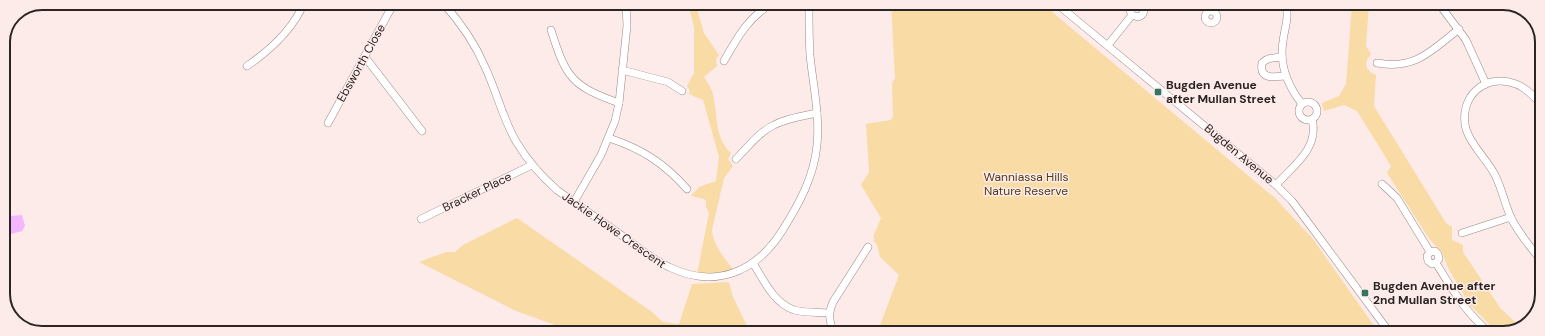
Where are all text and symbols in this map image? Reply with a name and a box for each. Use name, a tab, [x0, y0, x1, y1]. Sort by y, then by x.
street label: Ebsworth Close	[333, 21, 389, 105]
place label: Bugden Avenue after Mullan Street	[1166, 77, 1276, 107]
marker: Bugden Avenue after Mullan Street	[1153, 87, 1163, 97]
street label: Bugden Avenue	[1201, 120, 1277, 188]
street label: Bracker Place	[440, 168, 514, 216]
park label: Wanniassa Hills Nature Reserve	[984, 169, 1068, 199]
street label: Jackie Howe Crescent	[559, 188, 669, 272]
place label: Bugden Avenue after 2nd Mullan Street	[1373, 278, 1495, 308]
marker: Bugden Avenue after 2nd Mullan Street	[1360, 288, 1370, 298]

